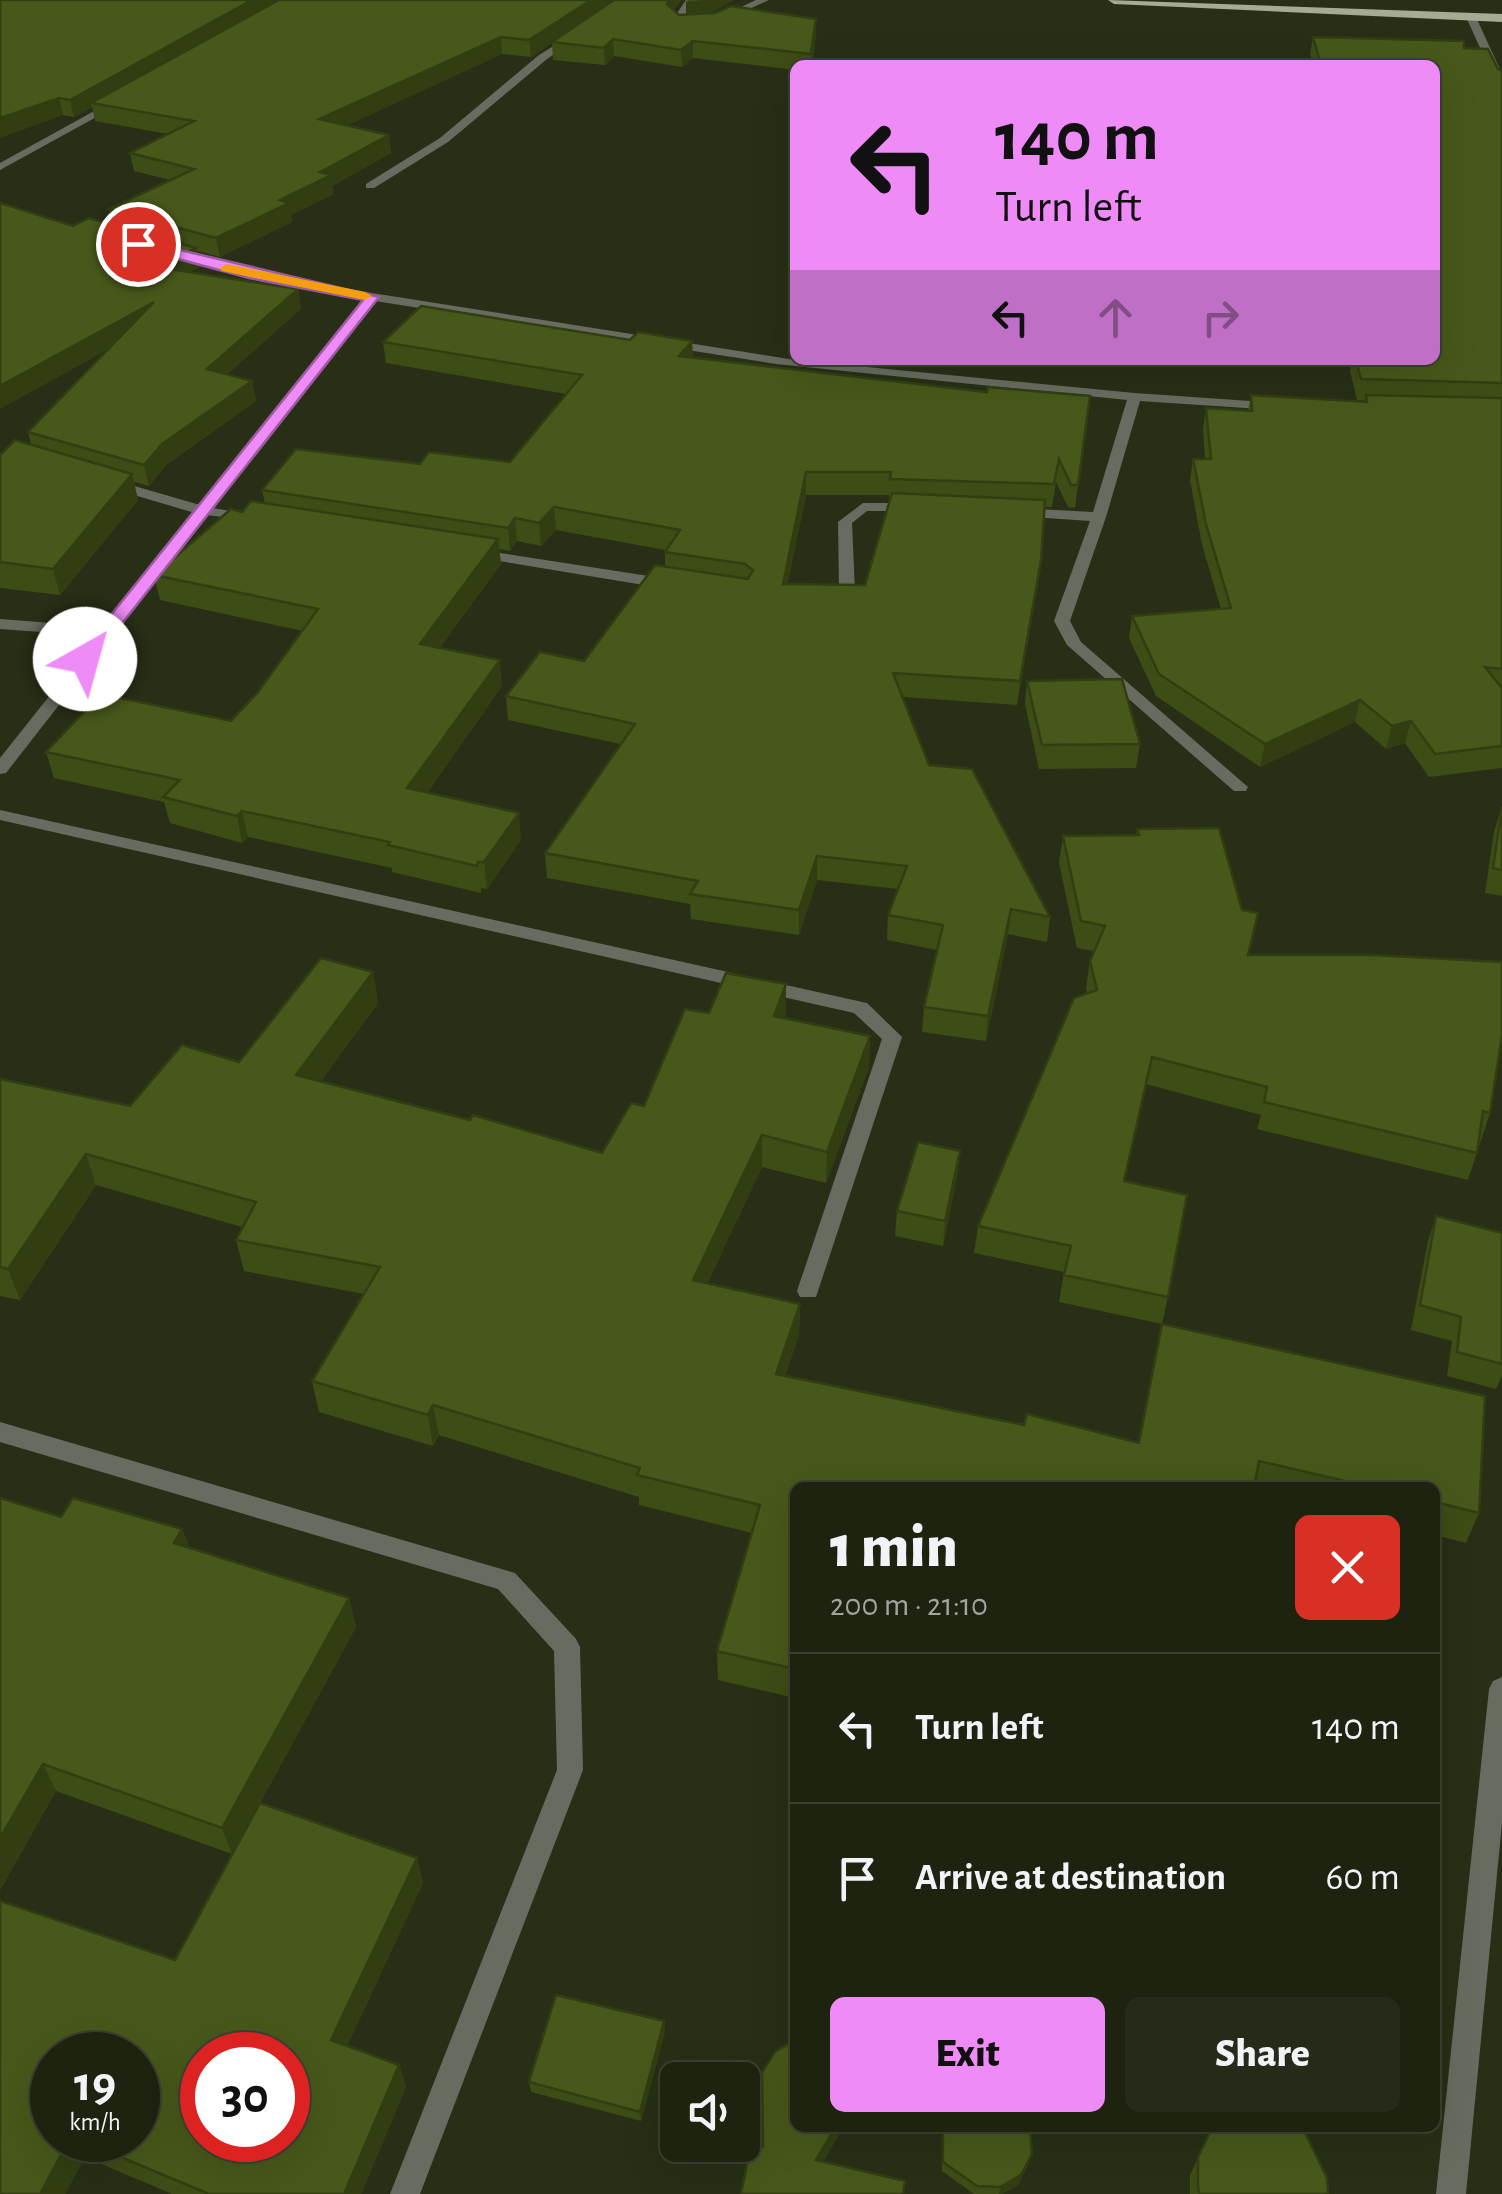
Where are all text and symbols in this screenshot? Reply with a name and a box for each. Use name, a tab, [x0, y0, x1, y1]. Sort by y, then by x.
icon: left	[830, 100, 960, 230]
text: 140 m	[995, 103, 1159, 173]
text: Turn left	[995, 185, 1142, 230]
pin	[96, 202, 181, 287]
icon: arrive	[111, 217, 166, 272]
icon: left	[983, 290, 1038, 345]
icon: ahead	[1088, 290, 1143, 345]
icon: right	[1193, 290, 1248, 345]
position arrow	[33, 607, 137, 711]
button: close	[1295, 1515, 1400, 1620]
text: 1 min	[830, 1518, 958, 1578]
text: 200 m · 21:10	[830, 1589, 988, 1621]
icon: left	[830, 1701, 885, 1756]
text: Turn left	[915, 1709, 1043, 1747]
text: 140 m	[1312, 1709, 1400, 1747]
icon: arrive	[830, 1851, 885, 1906]
text: Arrive at destination	[915, 1859, 1226, 1897]
text: 60 m	[1325, 1859, 1400, 1897]
button: Exit	[830, 1997, 1105, 2112]
button: Share	[1125, 1997, 1400, 2112]
speed limit sign: 30	[180, 2032, 310, 2162]
text: 19	[74, 2060, 116, 2110]
map controls	[660, 2062, 760, 2162]
button: sound	[660, 2062, 760, 2162]
text: km/h	[69, 2110, 121, 2135]

